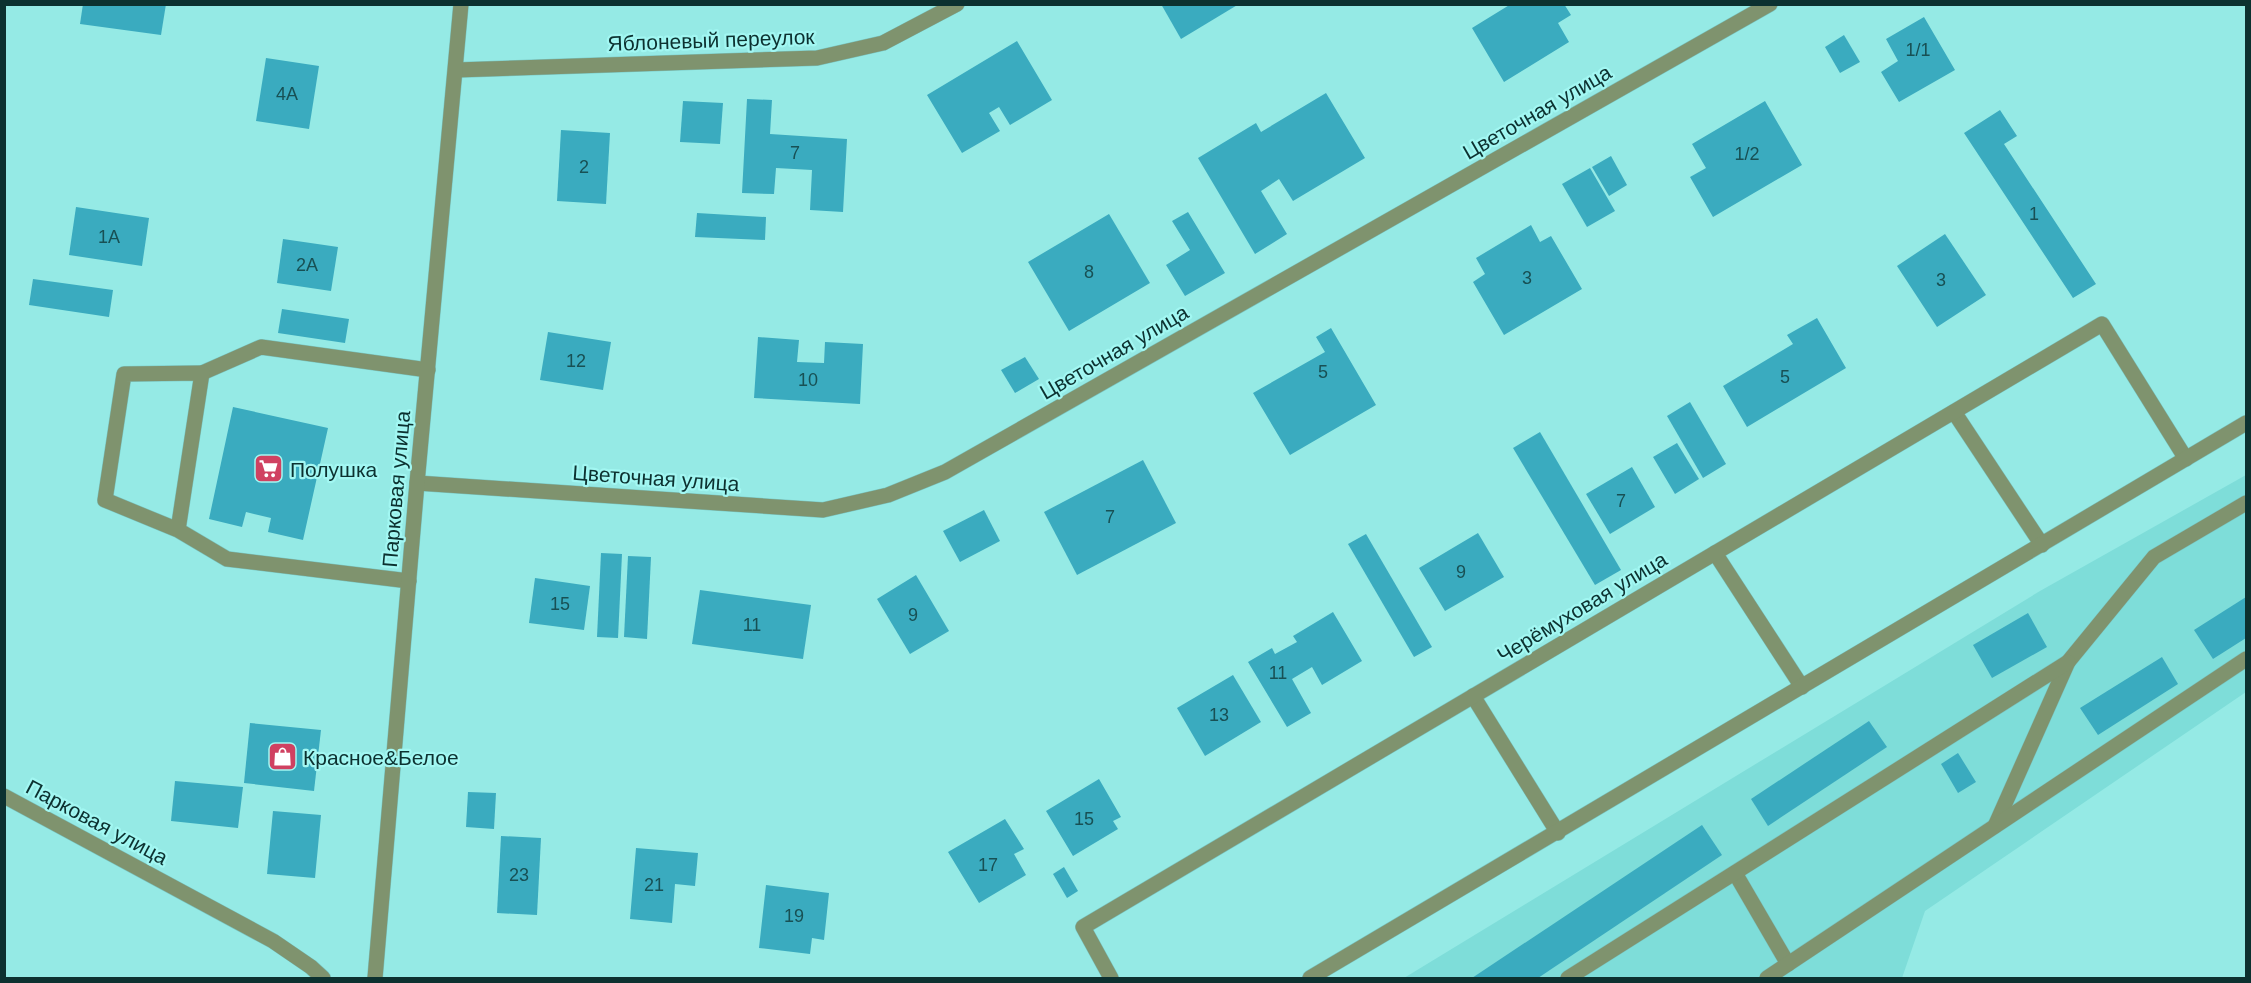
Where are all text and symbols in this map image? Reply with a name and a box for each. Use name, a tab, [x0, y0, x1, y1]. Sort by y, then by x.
street label: Яблоневый переулок	[607, 25, 816, 55]
house number: 1/1	[1905, 40, 1931, 60]
street label: Цветочная улица	[1459, 60, 1615, 164]
house number: 4А	[276, 84, 298, 104]
house number: 7	[790, 143, 800, 163]
house number: 1/2	[1734, 144, 1760, 164]
house number: 2	[579, 157, 589, 177]
house number: 1	[2029, 204, 2039, 224]
house number: 1А	[98, 227, 120, 247]
house number: 2А	[296, 255, 318, 275]
house number: 8	[1084, 262, 1094, 282]
house number: 3	[1522, 268, 1532, 288]
house number: 3	[1936, 270, 1946, 290]
street label: Цветочная улица	[1036, 300, 1192, 404]
house number: 12	[566, 351, 586, 371]
house number: 5	[1318, 362, 1328, 382]
house number: 5	[1780, 367, 1790, 387]
house number: 10	[798, 370, 818, 390]
street label: Парковая улица	[378, 409, 414, 568]
supermarket icon: Полушка	[253, 453, 285, 485]
place label: Полушка	[290, 458, 378, 481]
street label: Цветочная улица	[572, 461, 741, 495]
house number: 7	[1616, 491, 1626, 511]
house number: 7	[1105, 507, 1115, 527]
street label: Черёмуховая улица	[1493, 547, 1671, 667]
house number: 9	[1456, 562, 1466, 582]
house number: 15	[550, 594, 570, 614]
house number: 9	[908, 605, 918, 625]
house number: 11	[743, 615, 761, 635]
house number: 11	[1269, 663, 1287, 683]
house number: 13	[1209, 705, 1229, 725]
shop icon: Красное&Белое	[266, 741, 298, 773]
place label: Красное&Белое	[303, 746, 459, 769]
street label: Парковая улица	[22, 775, 172, 869]
house number: 15	[1074, 809, 1094, 829]
house number: 17	[978, 855, 998, 875]
house number: 23	[509, 865, 529, 885]
house number: 21	[644, 875, 664, 895]
house number: 19	[784, 906, 804, 926]

